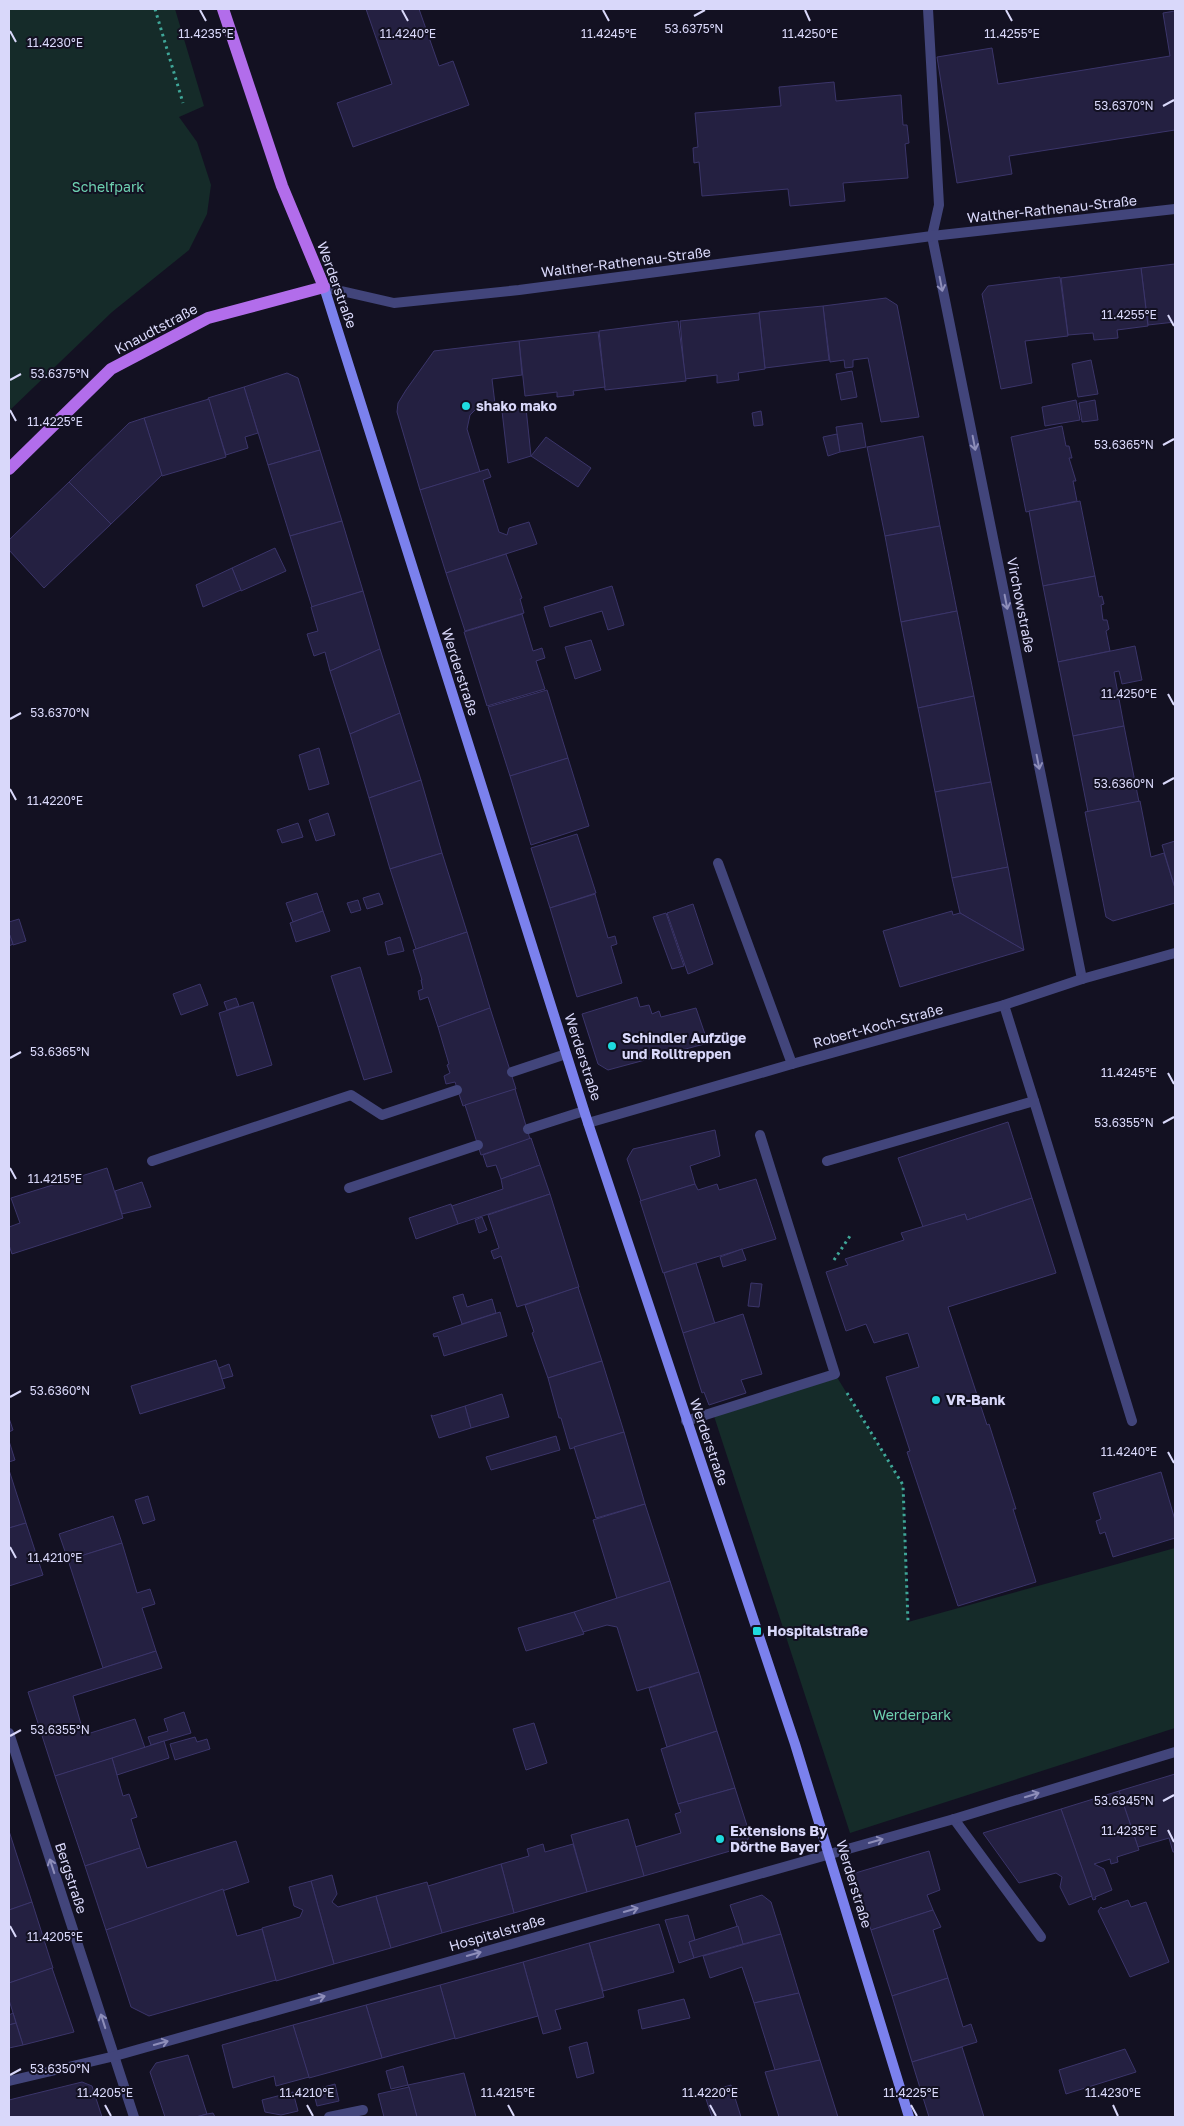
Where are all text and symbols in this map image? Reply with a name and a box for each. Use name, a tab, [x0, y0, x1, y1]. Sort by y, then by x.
text: 53.6375°N	[665, 21, 723, 36]
text: 11.4235°E	[178, 26, 234, 41]
text: 11.4240°E	[380, 26, 436, 41]
text: 11.4245°E	[581, 26, 637, 41]
text: 11.4250°E	[782, 26, 838, 41]
text: 11.4255°E	[984, 26, 1040, 41]
text: 11.4230°E	[27, 35, 83, 50]
text: 53.6370°N	[1094, 98, 1154, 113]
park label: Schelfpark	[72, 178, 144, 195]
street label: Walther-Rathenau-Straße	[966, 191, 1138, 226]
street label: Werderstraße	[314, 239, 361, 330]
street label: Walther-Rathenau-Straße	[540, 243, 712, 280]
one-way arrow	[937, 275, 947, 291]
street label: Knaudtstraße	[111, 300, 200, 358]
text: 11.4255°E	[1101, 307, 1157, 322]
text: 53.6375°N	[31, 366, 89, 381]
place label: shako mako	[476, 397, 557, 414]
marker: shako mako	[460, 400, 472, 412]
text: 11.4225°E	[27, 414, 83, 429]
one-way arrow	[969, 435, 979, 451]
text: 53.6365°N	[1094, 437, 1154, 452]
street label: Virchowstraße	[1004, 556, 1039, 654]
one-way arrow	[1002, 594, 1011, 610]
street label: Werderstraße	[438, 626, 483, 718]
text: 11.4250°E	[1101, 686, 1157, 701]
text: 53.6370°N	[30, 705, 90, 720]
one-way arrow	[1034, 753, 1044, 769]
text: 53.6360°N	[1094, 776, 1154, 791]
text: 11.4220°E	[27, 793, 83, 808]
street label: Robert-Koch-Straße	[811, 1000, 945, 1051]
street label: Werderstraße	[561, 1011, 606, 1103]
place label: Schindler Aufzüge und Rolltreppen	[622, 1029, 746, 1062]
marker: Schindler Aufzüge und Rolltreppen	[606, 1040, 618, 1052]
text: 53.6365°N	[30, 1044, 90, 1059]
text: 11.4245°E	[1101, 1065, 1157, 1080]
text: 53.6355°N	[1094, 1115, 1154, 1130]
text: 11.4215°E	[28, 1171, 82, 1186]
text: 53.6360°N	[30, 1383, 90, 1398]
place label: VR-Bank	[946, 1391, 1006, 1408]
marker: VR-Bank	[930, 1394, 942, 1406]
street label: Werderstraße	[687, 1396, 732, 1488]
text: 11.4240°E	[1101, 1444, 1157, 1459]
text: 11.4210°E	[28, 1550, 82, 1565]
place label: Hospitalstraße	[767, 1622, 868, 1639]
marker: Hospitalstraße	[751, 1625, 763, 1637]
park label: Werderpark	[873, 1706, 951, 1723]
text: 53.6355°N	[30, 1722, 90, 1737]
one-way arrow	[1024, 1790, 1040, 1800]
text: 53.6345°N	[1094, 1793, 1154, 1808]
place label: Extensions By Dörthe Bayer	[730, 1822, 828, 1855]
text: 11.4235°E	[1101, 1823, 1157, 1838]
marker: Extensions By Dörthe Bayer	[714, 1833, 726, 1845]
one-way arrow	[867, 1836, 883, 1845]
street label: Werderstraße	[833, 1838, 876, 1930]
street label: Bergstraße	[52, 1840, 91, 1916]
one-way arrow	[47, 1859, 57, 1875]
one-way arrow	[622, 1905, 638, 1915]
street label: Hospitalstraße	[447, 1911, 547, 1954]
text: 11.4205°E	[27, 1929, 83, 1944]
one-way arrow	[466, 1949, 482, 1959]
one-way arrow	[309, 1993, 325, 2003]
one-way arrow	[98, 2014, 107, 2029]
one-way arrow	[153, 2037, 169, 2047]
text: 53.6350°N	[30, 2061, 90, 2076]
text: 11.4205°E	[77, 2085, 133, 2100]
text: 11.4210°E	[280, 2085, 334, 2100]
text: 11.4215°E	[481, 2085, 535, 2100]
text: 11.4220°E	[682, 2085, 738, 2100]
text: 11.4225°E	[883, 2085, 939, 2100]
text: 11.4230°E	[1085, 2085, 1141, 2100]

